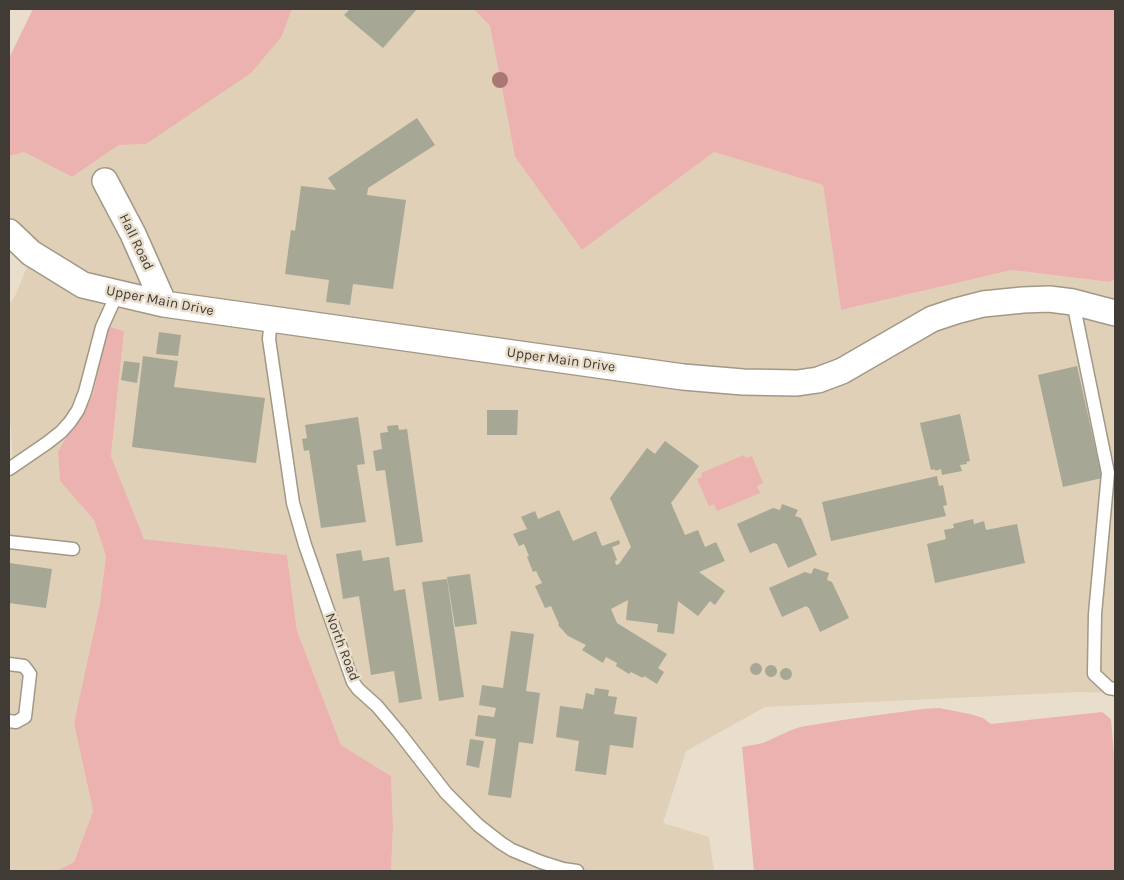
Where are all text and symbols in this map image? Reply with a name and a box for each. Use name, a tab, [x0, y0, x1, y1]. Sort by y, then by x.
street label: Hall Road	[115, 211, 157, 273]
street label: Upper Main Drive	[105, 282, 215, 320]
street label: Upper Main Drive	[506, 344, 616, 376]
street label: North Road	[321, 611, 363, 683]

